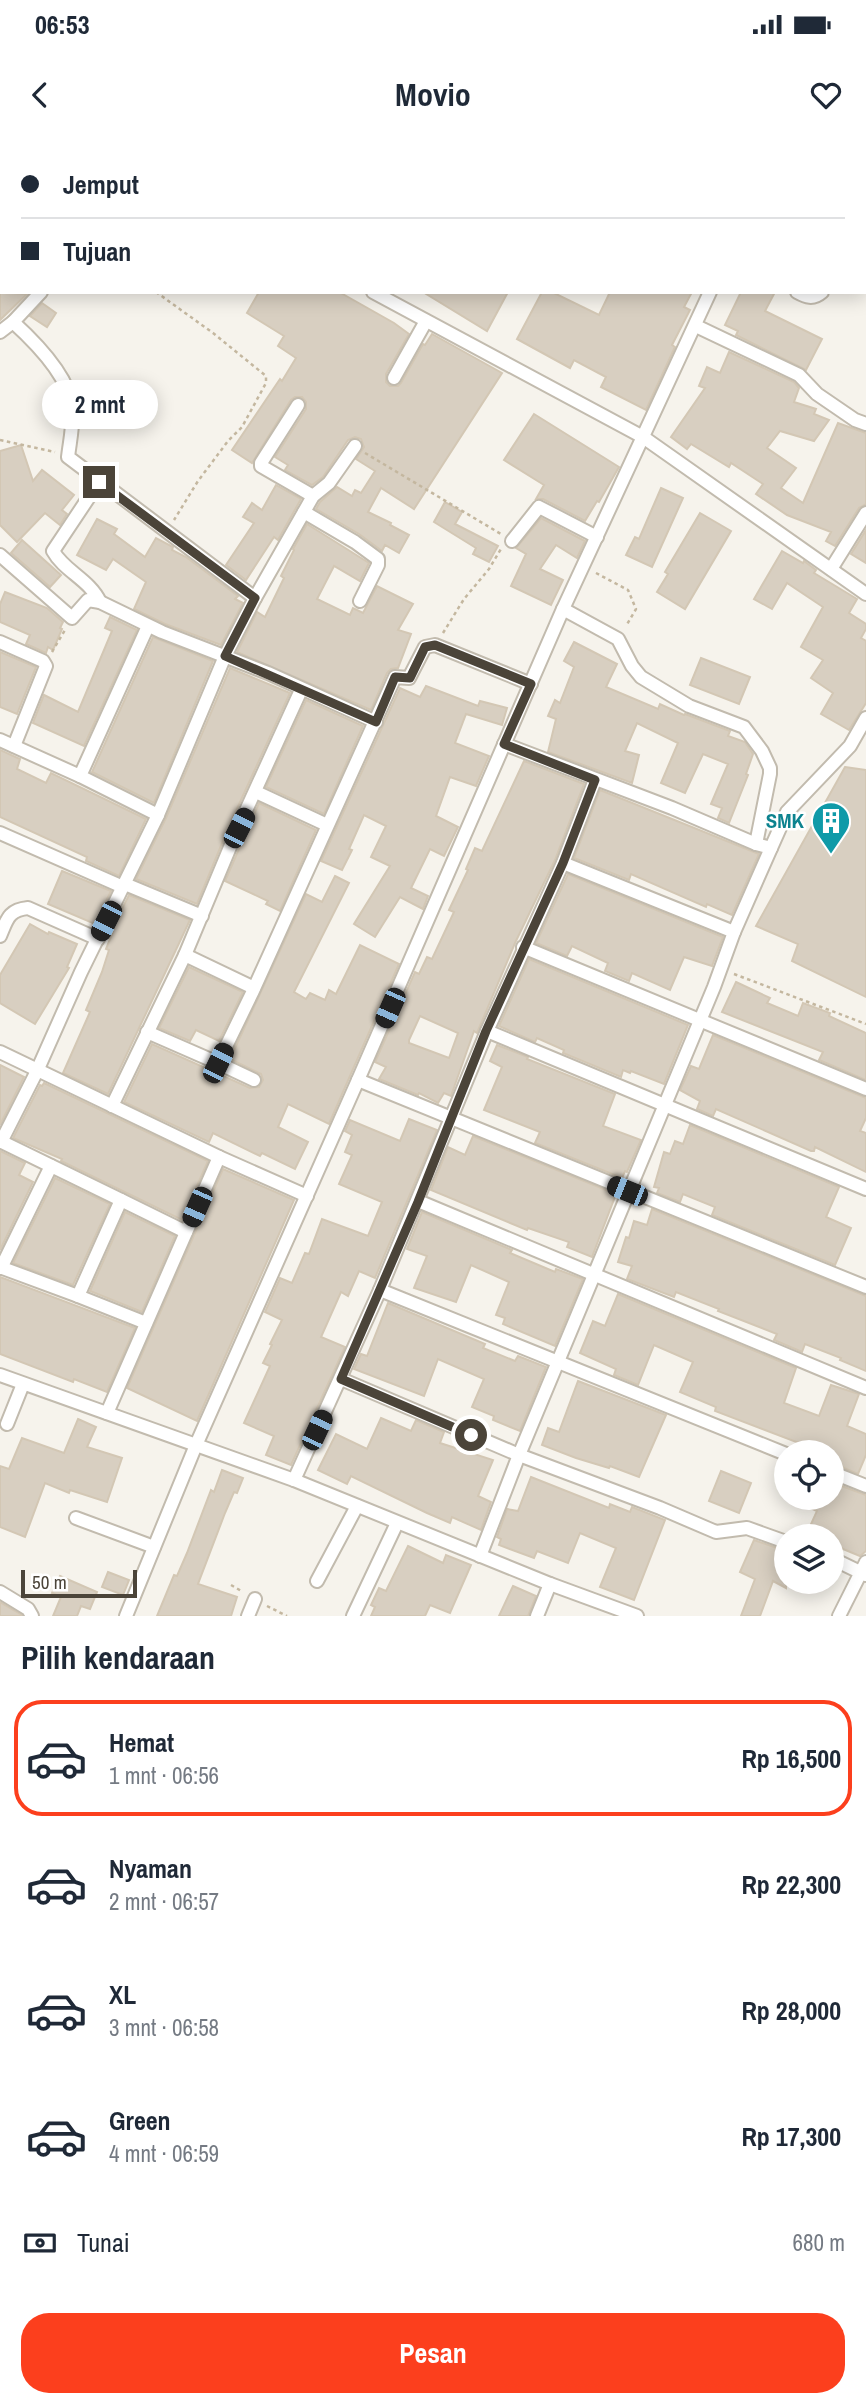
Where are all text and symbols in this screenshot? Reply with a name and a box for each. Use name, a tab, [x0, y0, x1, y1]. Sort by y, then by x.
text: 06:53	[35, 7, 90, 42]
text: Movio	[395, 73, 471, 116]
icon: back	[21, 76, 59, 114]
icon: heart	[807, 76, 845, 114]
text: Jemput	[63, 167, 139, 202]
text: Tujuan	[63, 234, 131, 269]
callout: 2 mnt	[41, 380, 157, 430]
text: 2 mnt	[75, 389, 125, 420]
route end	[83, 466, 115, 498]
building icon: SMK	[810, 800, 852, 855]
car	[221, 805, 258, 851]
place label: SMK	[766, 806, 805, 835]
car	[88, 898, 125, 944]
car	[372, 985, 409, 1031]
car	[200, 1040, 237, 1086]
car	[604, 1173, 651, 1209]
car	[179, 1184, 216, 1230]
car	[299, 1407, 336, 1453]
route start	[455, 1419, 487, 1451]
map controls	[774, 1440, 844, 1594]
button: locate	[774, 1440, 844, 1510]
button: layers	[774, 1524, 844, 1594]
scale bar	[21, 1567, 136, 1599]
text: 50 m	[32, 1569, 67, 1595]
text: Pilih kendaraan	[21, 1636, 215, 1679]
text: Hemat	[109, 1725, 174, 1760]
icon: car	[25, 1727, 88, 1790]
text: Rp 16,500	[741, 1741, 841, 1776]
text: 1 mnt · 06:56	[109, 1760, 219, 1791]
text: Nyaman	[109, 1851, 192, 1886]
icon: car	[25, 1853, 88, 1916]
text: Rp 22,300	[741, 1867, 841, 1902]
text: 2 mnt · 06:57	[109, 1886, 219, 1917]
text: XL	[109, 1977, 136, 2012]
icon: car	[25, 1979, 88, 2042]
text: Rp 28,000	[741, 1993, 841, 2028]
text: 3 mnt · 06:58	[109, 2012, 219, 2043]
text: Green	[109, 2103, 171, 2138]
icon: car	[25, 2105, 88, 2168]
text: Rp 17,300	[741, 2119, 841, 2154]
text: 4 mnt · 06:59	[109, 2138, 219, 2169]
icon: cash	[21, 2224, 59, 2262]
text: Tunai	[77, 2225, 130, 2260]
text: 680 m	[793, 2227, 845, 2258]
button: Pesan	[21, 2313, 845, 2393]

